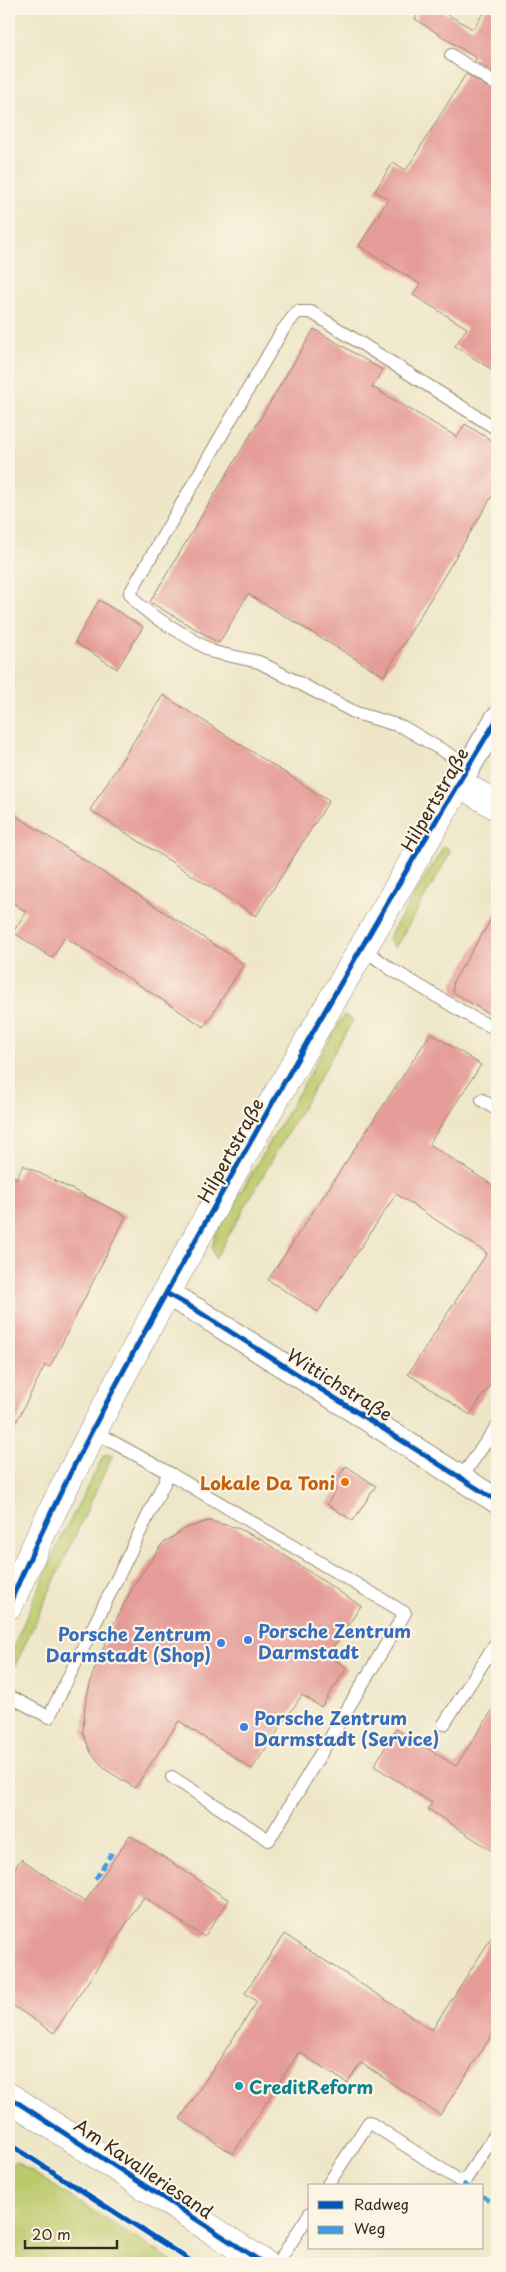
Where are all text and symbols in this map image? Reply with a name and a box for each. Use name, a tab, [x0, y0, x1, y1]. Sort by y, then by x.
street label: Hilpertstraße	[393, 742, 475, 856]
street label: Hilpertstraße	[190, 1093, 270, 1207]
street label: Wittichstraße	[282, 1341, 398, 1427]
place label: Lokale Da Toni	[200, 1469, 335, 1496]
marker: Lokale Da Toni	[339, 1476, 351, 1488]
place label: Porsche Zentrum Darmstadt	[258, 1617, 411, 1665]
place label: Porsche Zentrum Darmstadt (Shop)	[46, 1620, 211, 1668]
marker: Porsche Zentrum Darmstadt	[242, 1634, 254, 1646]
marker: Porsche Zentrum Darmstadt (Shop)	[215, 1637, 227, 1649]
place label: Porsche Zentrum Darmstadt (Service)	[254, 1704, 439, 1752]
marker: Porsche Zentrum Darmstadt (Service)	[238, 1721, 250, 1733]
place label: CreditReform	[249, 2073, 373, 2100]
marker: CreditReform	[233, 2080, 245, 2092]
street label: Am Kavalleriesand	[69, 2111, 219, 2225]
legend	[308, 2184, 484, 2250]
text: Radweg	[354, 2192, 409, 2215]
text: Weg	[354, 2216, 385, 2239]
scale bar	[25, 2217, 118, 2249]
text: 20 m	[32, 2222, 71, 2245]

